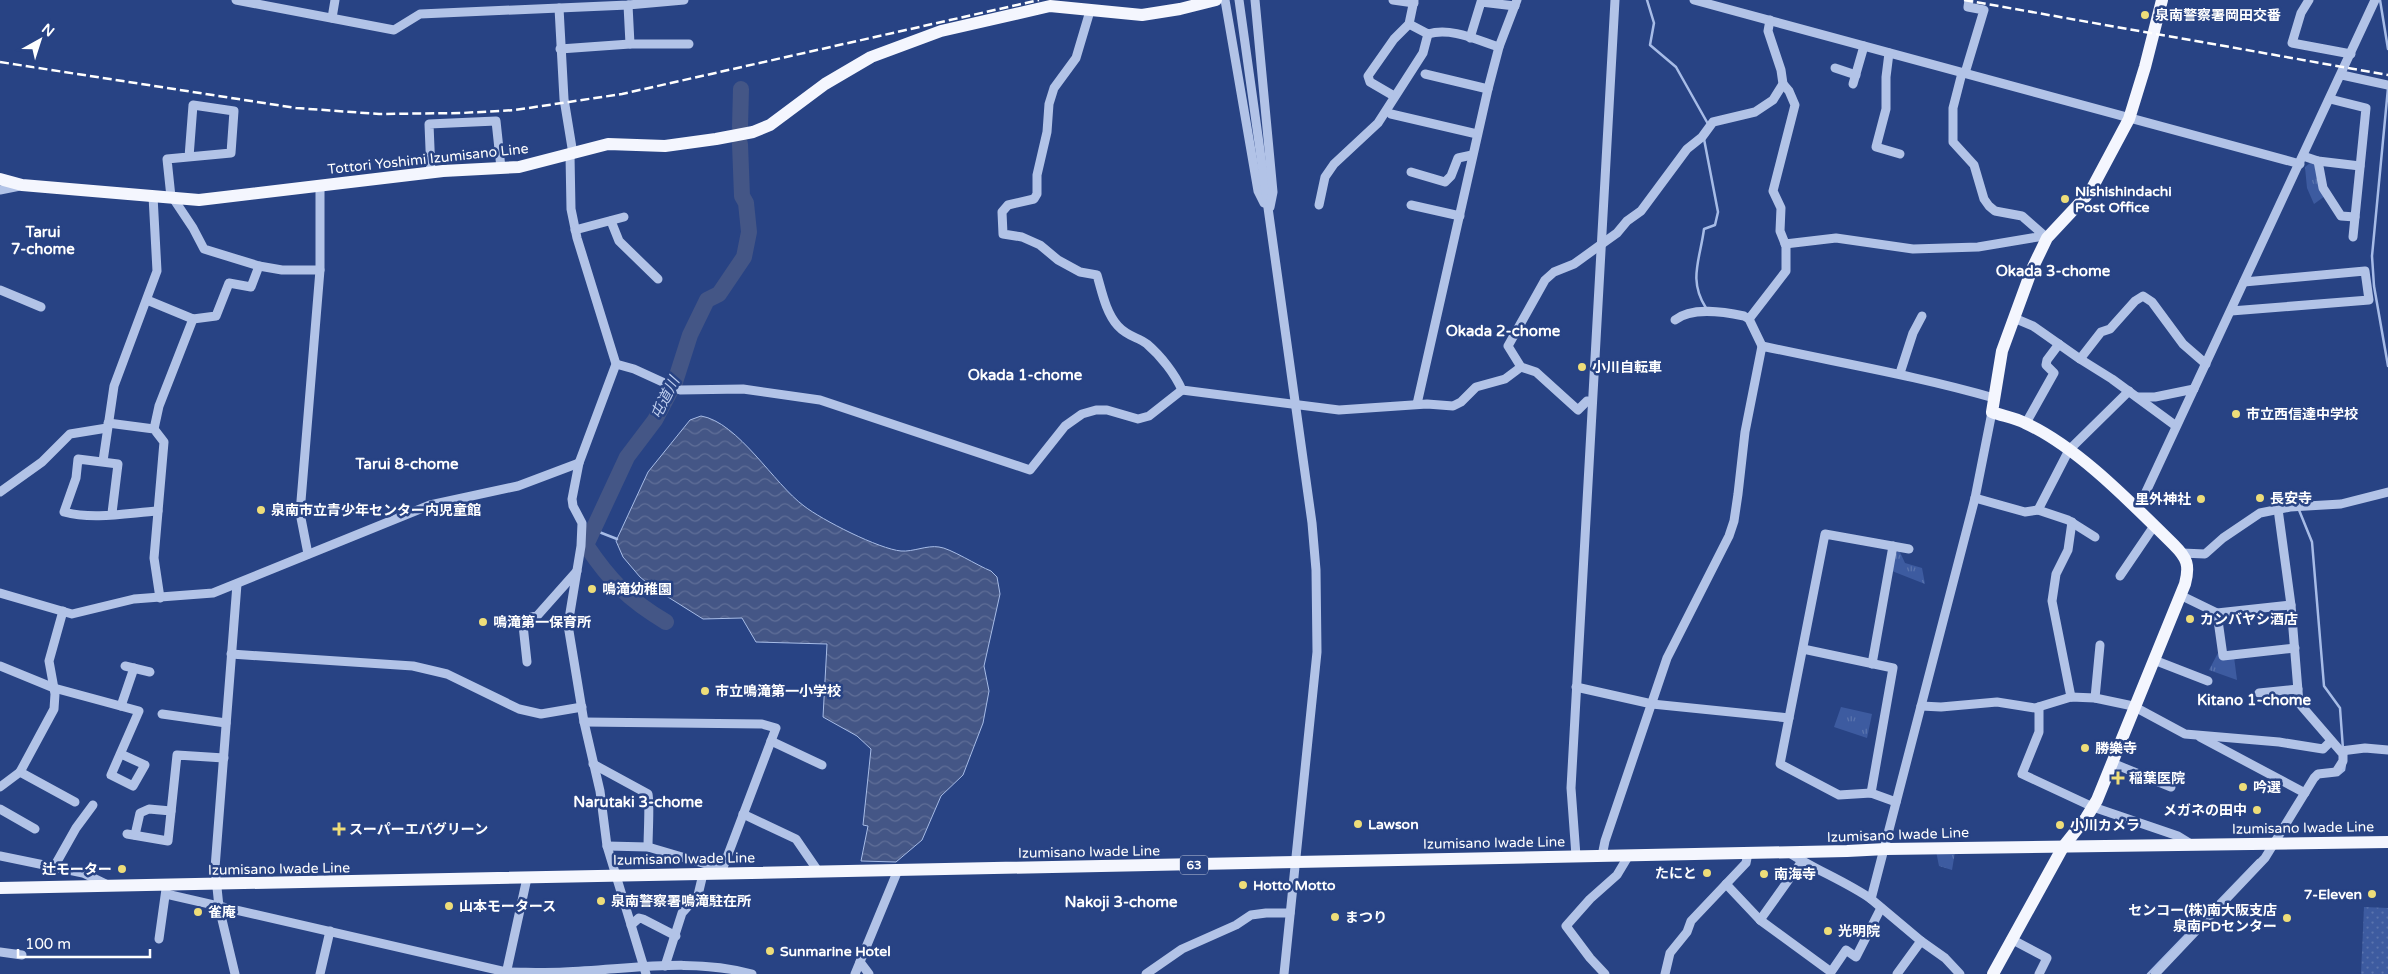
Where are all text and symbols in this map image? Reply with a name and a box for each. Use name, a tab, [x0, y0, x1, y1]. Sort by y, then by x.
place label: 泉南警察署岡田交番	[2155, 7, 2281, 24]
marker: 泉南警察署岡田交番	[2139, 9, 2151, 21]
north arrow	[15, 15, 65, 65]
text: N	[38, 20, 58, 40]
street label: Tottori Yoshimi Izumisano Line	[327, 140, 529, 178]
place label: Nishishindachi Post Office	[2075, 183, 2172, 216]
marker: Nishishindachi Post Office	[2059, 193, 2071, 205]
district label: Tarui 7-chome	[11, 223, 75, 258]
district label: Okada 3-chome	[1996, 262, 2111, 280]
district label: Okada 2-chome	[1446, 322, 1561, 340]
place label: 小川自転車	[1592, 359, 1662, 376]
marker: 小川自転車	[1576, 361, 1588, 373]
district label: Okada 1-chome	[968, 366, 1083, 384]
water label: 屯道川	[647, 372, 684, 422]
place label: 市立西信達中学校	[2246, 406, 2358, 423]
marker: 市立西信達中学校	[2230, 408, 2242, 420]
district label: Tarui 8-chome	[355, 455, 459, 473]
place label: 長安寺	[2270, 490, 2312, 507]
place label: 里外神社	[2135, 491, 2191, 508]
marker: 長安寺	[2254, 492, 2266, 504]
marker: 里外神社	[2195, 493, 2207, 505]
place label: 泉南市立青少年センター内児童館	[271, 502, 481, 519]
marker: 泉南市立青少年センター内児童館	[255, 504, 267, 516]
place label: 鳴滝幼稚園	[602, 581, 672, 598]
marker: 鳴滝幼稚園	[586, 583, 598, 595]
place label: カンバヤシ酒店	[2200, 611, 2298, 628]
marker: カンバヤシ酒店	[2184, 613, 2196, 625]
place label: 鳴滝第一保育所	[493, 614, 591, 631]
marker: 鳴滝第一保育所	[477, 616, 489, 628]
place label: 市立鳴滝第一小学校	[715, 683, 841, 700]
marker: 市立鳴滝第一小学校	[699, 685, 711, 697]
district label: Kitano 1-chome	[2197, 691, 2312, 709]
place label: 勝樂寺	[2095, 740, 2137, 757]
marker: 勝樂寺	[2079, 742, 2091, 754]
place label: 稲葉医院	[2129, 770, 2185, 787]
marker: 稲葉医院	[2111, 771, 2125, 785]
place label: 吟選	[2253, 779, 2281, 796]
marker: 吟選	[2237, 781, 2249, 793]
district label: Narutaki 3-chome	[573, 793, 703, 811]
place label: メガネの田中	[2163, 802, 2247, 819]
marker: メガネの田中	[2251, 804, 2263, 816]
place label: Lawson	[1368, 816, 1419, 833]
place label: 小川カメラ	[2070, 817, 2140, 834]
marker: Lawson	[1352, 818, 1364, 830]
street label: Izumisano Iwade Line	[2232, 818, 2374, 838]
marker: 小川カメラ	[2054, 819, 2066, 831]
place label: スーパーエバグリーン	[349, 821, 488, 838]
marker: スーパーエバグリーン	[333, 823, 345, 835]
street label: Izumisano Iwade Line	[1827, 824, 1969, 846]
street label: Izumisano Iwade Line	[1423, 833, 1565, 853]
street label: Izumisano Iwade Line	[1018, 842, 1160, 862]
street label: Izumisano Iwade Line	[613, 849, 755, 869]
road number: 63	[1180, 856, 1208, 874]
street label: Izumisano Iwade Line	[208, 859, 350, 879]
place label: 辻モーター	[42, 861, 112, 878]
marker: 辻モーター	[116, 863, 128, 875]
place label: たにと	[1655, 865, 1697, 882]
place label: 南海寺	[1774, 866, 1816, 883]
marker: たにと	[1701, 867, 1713, 879]
marker: 南海寺	[1758, 868, 1770, 880]
place label: Hotto Motto	[1253, 877, 1336, 894]
marker: Hotto Motto	[1237, 879, 1249, 891]
place label: 7-Eleven	[2304, 886, 2362, 903]
marker: 7-Eleven	[2366, 888, 2378, 900]
place label: 泉南警察署鳴滝駐在所	[611, 893, 751, 910]
district label: Nakoji 3-chome	[1064, 893, 1178, 912]
marker: 泉南警察署鳴滝駐在所	[595, 895, 607, 907]
place label: 山本モータース	[459, 898, 556, 915]
marker: 山本モータース	[443, 900, 455, 912]
place label: センコー(株)南大阪支店 泉南PDセンター	[2128, 902, 2277, 935]
place label: 雀庵	[208, 904, 236, 921]
marker: 雀庵	[192, 906, 204, 918]
place label: まつり	[1345, 909, 1387, 926]
marker: まつり	[1329, 911, 1341, 923]
marker: センコー(株)南大阪支店 泉南PDセンター	[2281, 912, 2293, 924]
place label: 光明院	[1838, 923, 1880, 940]
marker: 光明院	[1822, 925, 1834, 937]
scale bar	[18, 926, 150, 958]
text: 100 m	[25, 935, 71, 953]
place label: Sunmarine Hotel	[780, 943, 891, 960]
marker: Sunmarine Hotel	[764, 945, 776, 957]

